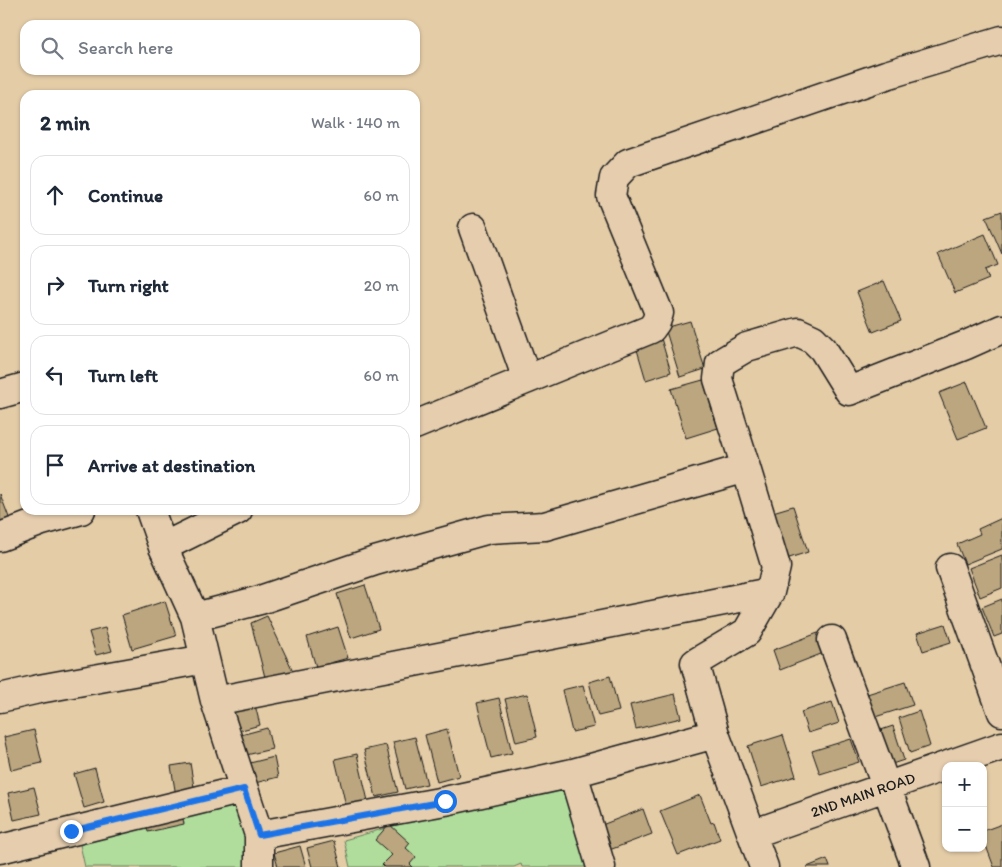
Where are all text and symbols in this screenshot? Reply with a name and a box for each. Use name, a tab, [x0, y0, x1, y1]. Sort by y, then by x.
search box	[20, 20, 420, 75]
icon: search	[38, 34, 66, 62]
text: Search here	[78, 36, 173, 59]
text: 2 min	[40, 110, 90, 135]
text: Walk · 140 m	[311, 113, 400, 132]
icon: ahead	[41, 181, 69, 209]
text: Continue	[88, 184, 163, 207]
text: 60 m	[364, 186, 399, 205]
icon: right	[41, 271, 69, 299]
text: Turn right	[88, 274, 169, 297]
text: 20 m	[364, 276, 399, 295]
icon: left	[41, 361, 69, 389]
text: Turn left	[88, 364, 158, 387]
text: 60 m	[364, 366, 399, 385]
icon: arrive	[41, 451, 69, 479]
text: Arrive at destination	[88, 454, 255, 477]
map controls	[942, 762, 987, 852]
button: +	[942, 762, 987, 807]
street label: 2ND MAIN ROAD	[808, 769, 918, 821]
route start	[434, 790, 457, 813]
button: −	[942, 807, 987, 852]
route end	[60, 820, 83, 843]

